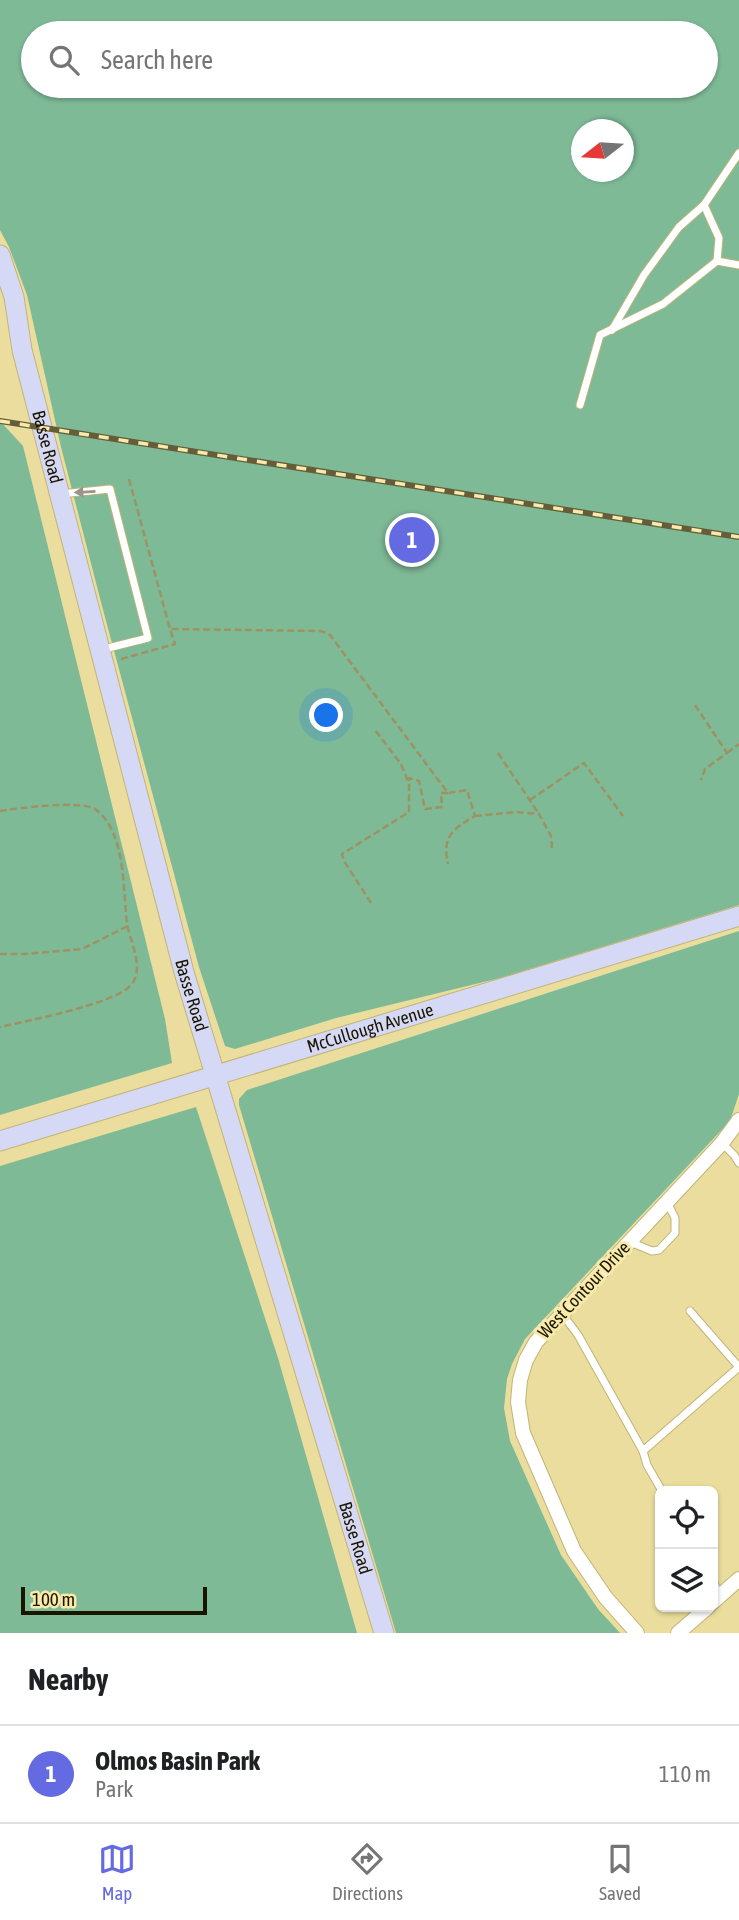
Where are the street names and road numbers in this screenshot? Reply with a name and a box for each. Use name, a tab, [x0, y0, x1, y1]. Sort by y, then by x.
street label: Basse Road	[28, 408, 67, 486]
street label: Basse Road	[171, 957, 212, 1034]
street label: McCullough Avenue	[304, 999, 436, 1057]
street label: West Contour Drive	[533, 1237, 634, 1342]
street label: Basse Road	[335, 1499, 377, 1577]

